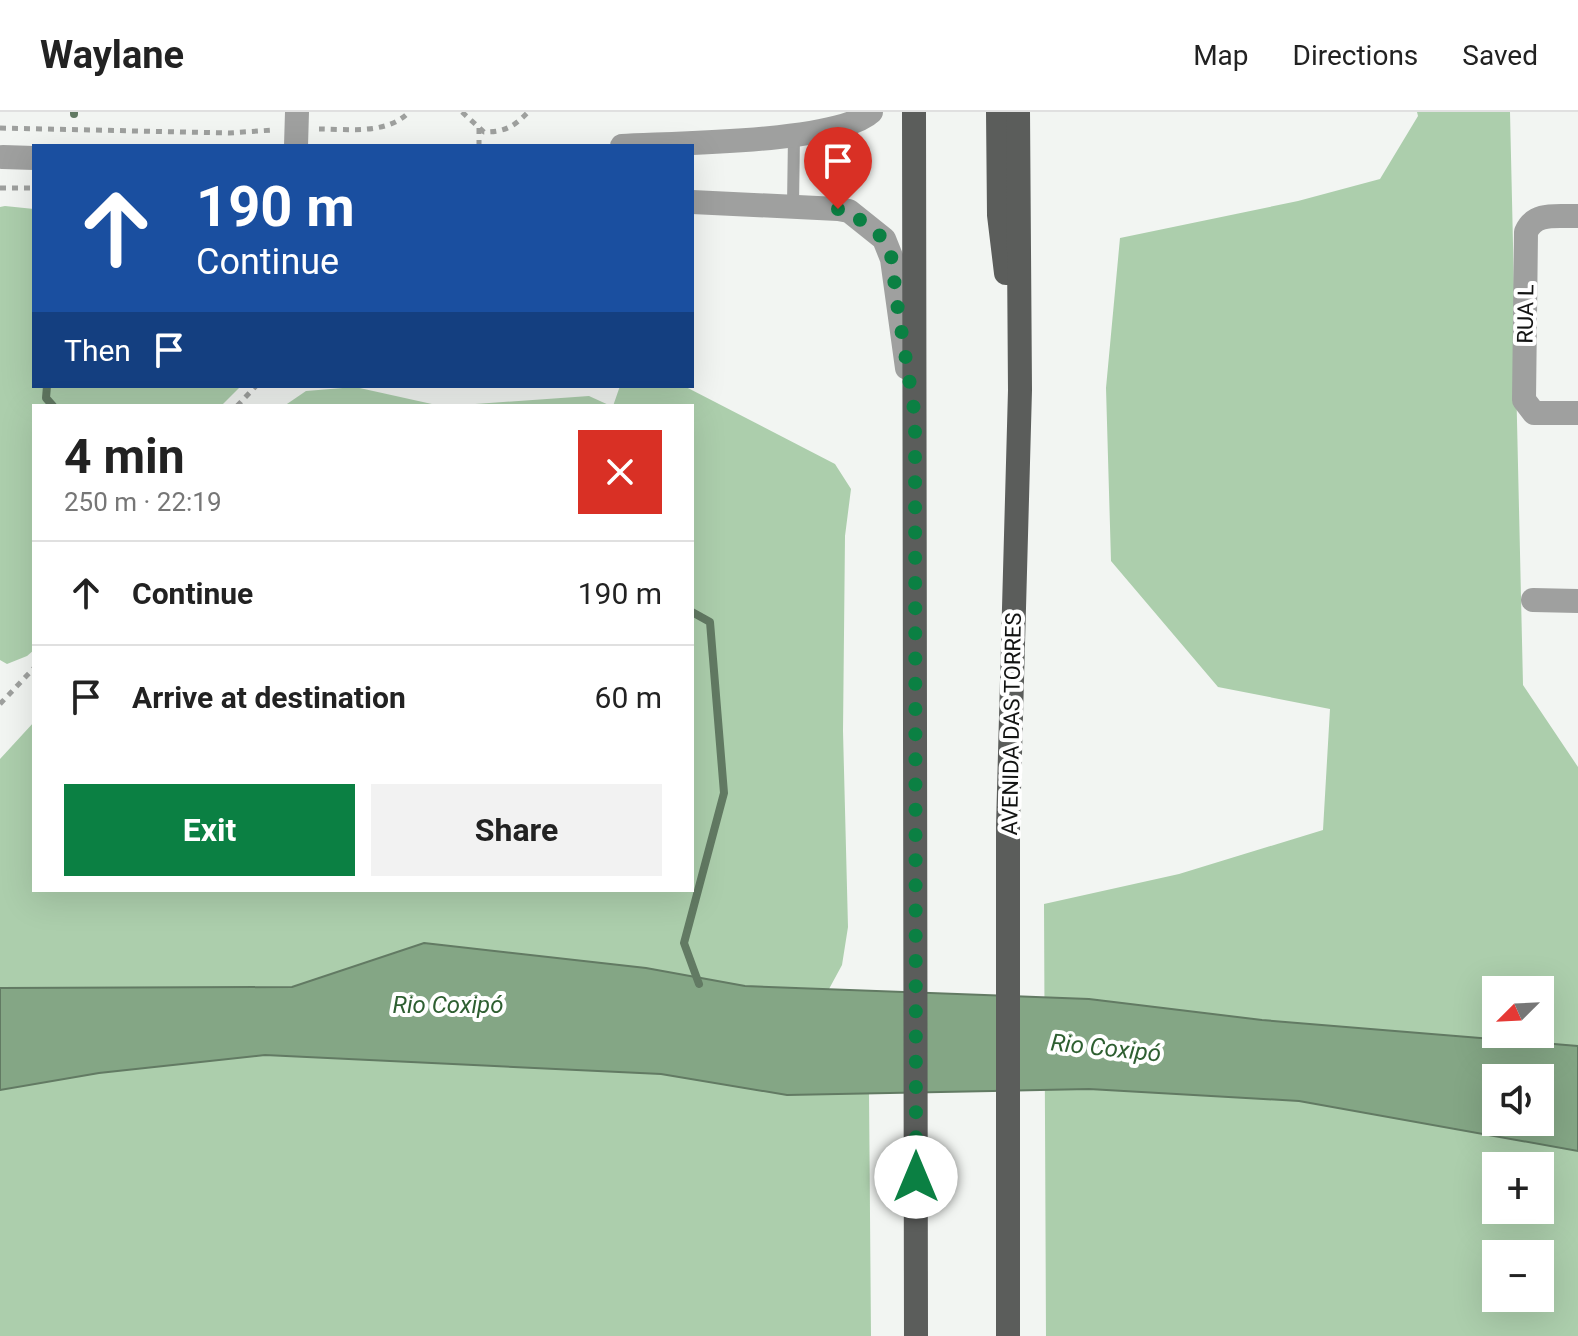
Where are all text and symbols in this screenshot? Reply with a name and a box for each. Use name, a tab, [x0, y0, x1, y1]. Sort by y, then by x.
text: Waylane	[40, 33, 184, 77]
text: Map	[1193, 39, 1249, 72]
text: Directions	[1293, 39, 1418, 72]
text: Saved	[1462, 39, 1538, 72]
pin	[804, 127, 872, 209]
icon: arrive	[816, 139, 860, 183]
text: 190 m	[196, 174, 355, 240]
icon: ahead	[64, 176, 168, 280]
text: Continue	[196, 241, 339, 283]
street label: RUA L	[1512, 284, 1539, 344]
icon: arrive	[147, 328, 191, 372]
text: Then	[64, 333, 131, 368]
text: 4 min	[64, 428, 185, 485]
button: close	[578, 430, 662, 514]
text: 250 m · 22:19	[64, 487, 222, 517]
icon: ahead	[64, 571, 108, 615]
text: Continue	[132, 576, 253, 611]
text: 190 m	[578, 576, 662, 611]
street label: AVENIDA DAS TORRES	[997, 612, 1026, 836]
icon: arrive	[64, 675, 108, 719]
text: Arrive at destination	[132, 680, 406, 715]
text: 60 m	[595, 680, 662, 715]
button: Exit	[64, 784, 355, 876]
button: Share	[371, 784, 662, 876]
north arrow	[1482, 976, 1554, 1048]
map controls	[1482, 976, 1554, 1312]
water label: Rio Coxipó	[393, 991, 503, 1019]
water label: Rio Coxipó	[1049, 1028, 1163, 1068]
button: sound	[1482, 1064, 1554, 1136]
position arrow	[874, 1135, 958, 1219]
button: +	[1482, 1152, 1554, 1224]
button: −	[1482, 1240, 1554, 1312]

